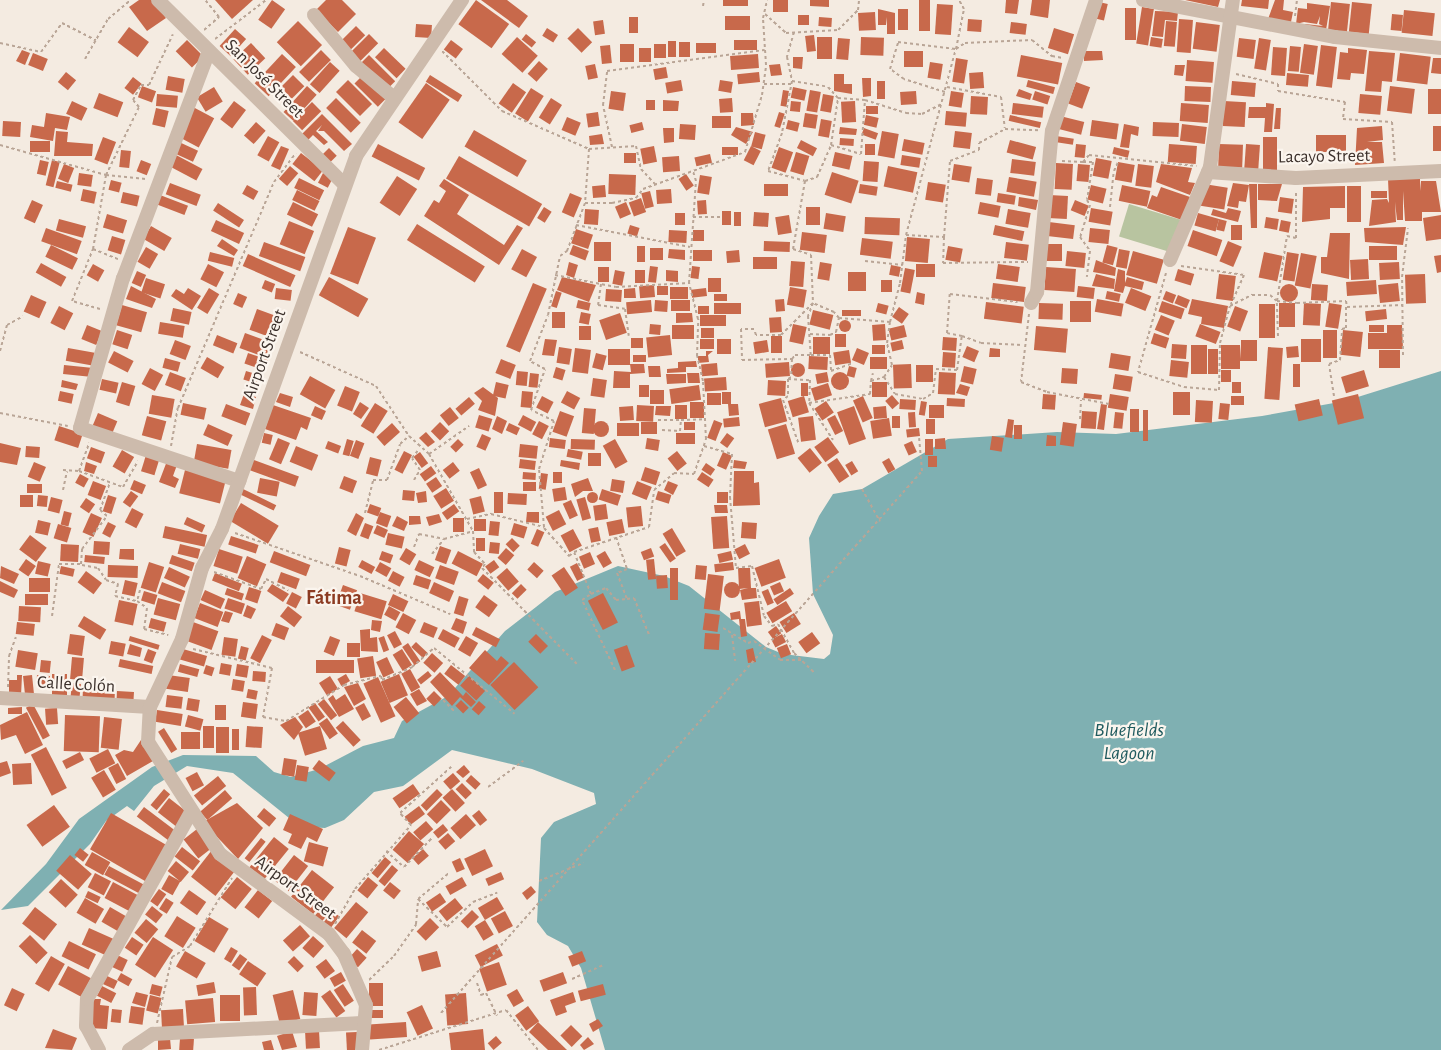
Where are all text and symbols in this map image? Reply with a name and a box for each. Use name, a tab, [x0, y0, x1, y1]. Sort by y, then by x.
street label: San José Street	[220, 35, 308, 123]
street label: Lacayo Street	[1278, 145, 1370, 169]
street label: Airport Street	[239, 307, 291, 403]
district label: Fátima	[306, 586, 362, 610]
street label: Calle Colón	[36, 672, 116, 698]
water label: Bluefields Lagoon	[1094, 718, 1164, 765]
street label: Airport Street	[250, 851, 340, 925]

